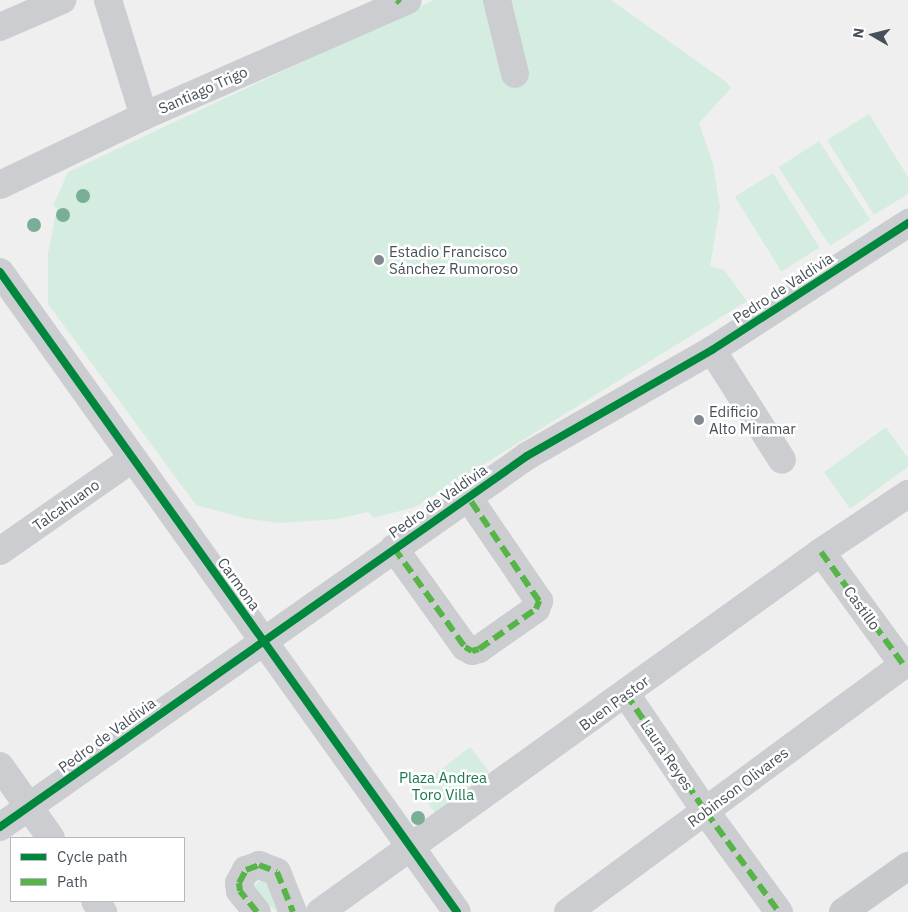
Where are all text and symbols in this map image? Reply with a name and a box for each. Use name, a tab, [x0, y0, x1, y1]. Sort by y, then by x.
north arrow	[848, 10, 898, 60]
text: N	[849, 27, 868, 39]
street label: Santiago Trigo	[156, 62, 250, 118]
place label: Estadio Francisco Sánchez Rumoroso	[389, 242, 518, 277]
street label: Pedro de Valdivia	[729, 249, 837, 327]
marker: Estadio Francisco Sánchez Rumoroso	[373, 254, 385, 266]
place label: Edificio Alto Miramar	[709, 402, 796, 437]
marker: Edificio Alto Miramar	[693, 414, 705, 426]
street label: Pedro de Valdivia	[385, 460, 491, 542]
street label: Talcahuano	[29, 476, 103, 534]
street label: Carmona	[214, 554, 264, 614]
street label: Castillo	[840, 582, 884, 634]
street label: Buen Pastor	[576, 672, 652, 734]
street label: Pedro de Valdivia	[55, 694, 159, 776]
street label: Laura Reyes	[637, 716, 697, 794]
street label: Robinson Olivares	[684, 743, 792, 831]
park label: Plaza Andrea Toro Villa	[399, 768, 487, 803]
legend	[10, 837, 185, 902]
text: Cycle path	[57, 847, 128, 866]
text: Path	[57, 872, 88, 891]

